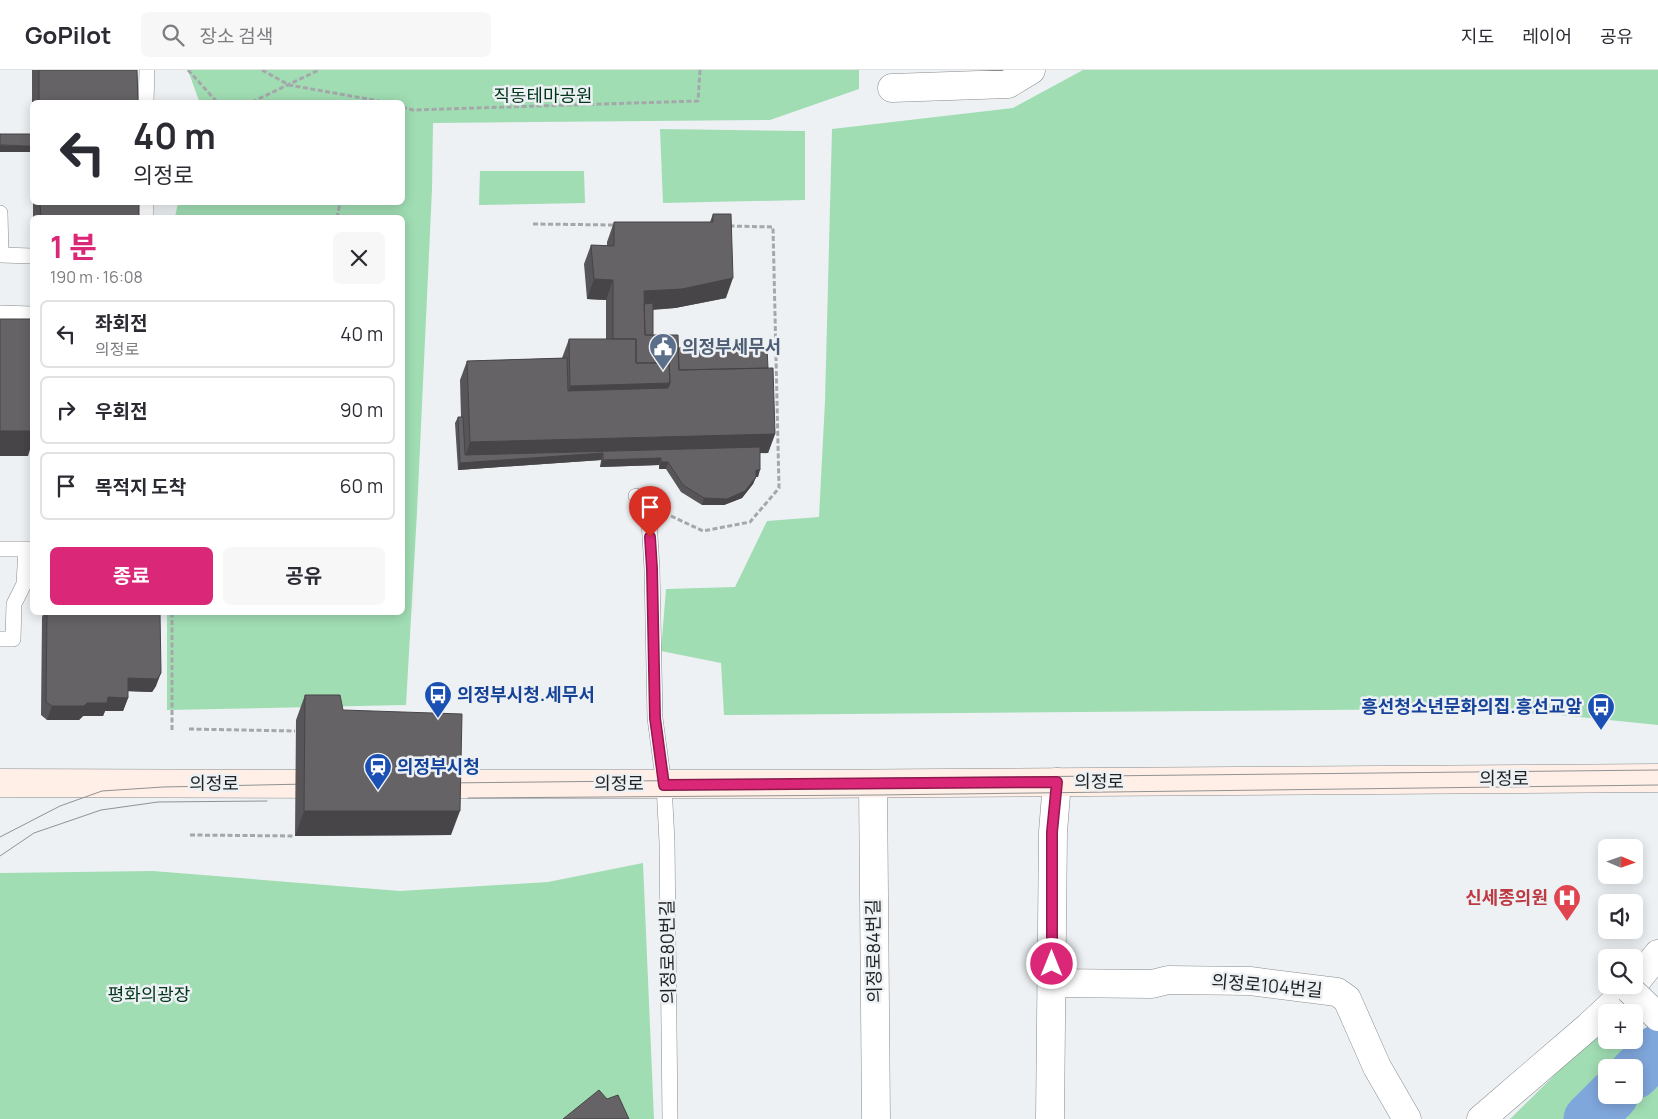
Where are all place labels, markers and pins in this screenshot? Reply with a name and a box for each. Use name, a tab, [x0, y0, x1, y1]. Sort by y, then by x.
public building icon: 의정부세무서	[648, 332, 678, 371]
place label: 의정부세무서	[682, 334, 781, 358]
pin	[629, 486, 671, 537]
bus stop icon: 의정부시청.세무서	[423, 680, 453, 719]
place label: 의정부시청.세무서	[457, 682, 595, 706]
bus stop icon: 흥선청소년문화의집.흥선교앞	[1586, 692, 1616, 731]
place label: 흥선청소년문화의집.흥선교앞	[1361, 694, 1582, 718]
station icon: 의정부시청	[363, 752, 393, 791]
place label: 의정부시청	[397, 754, 480, 778]
hospital icon: 신세종의원	[1552, 883, 1582, 922]
place label: 신세종의원	[1465, 885, 1548, 909]

